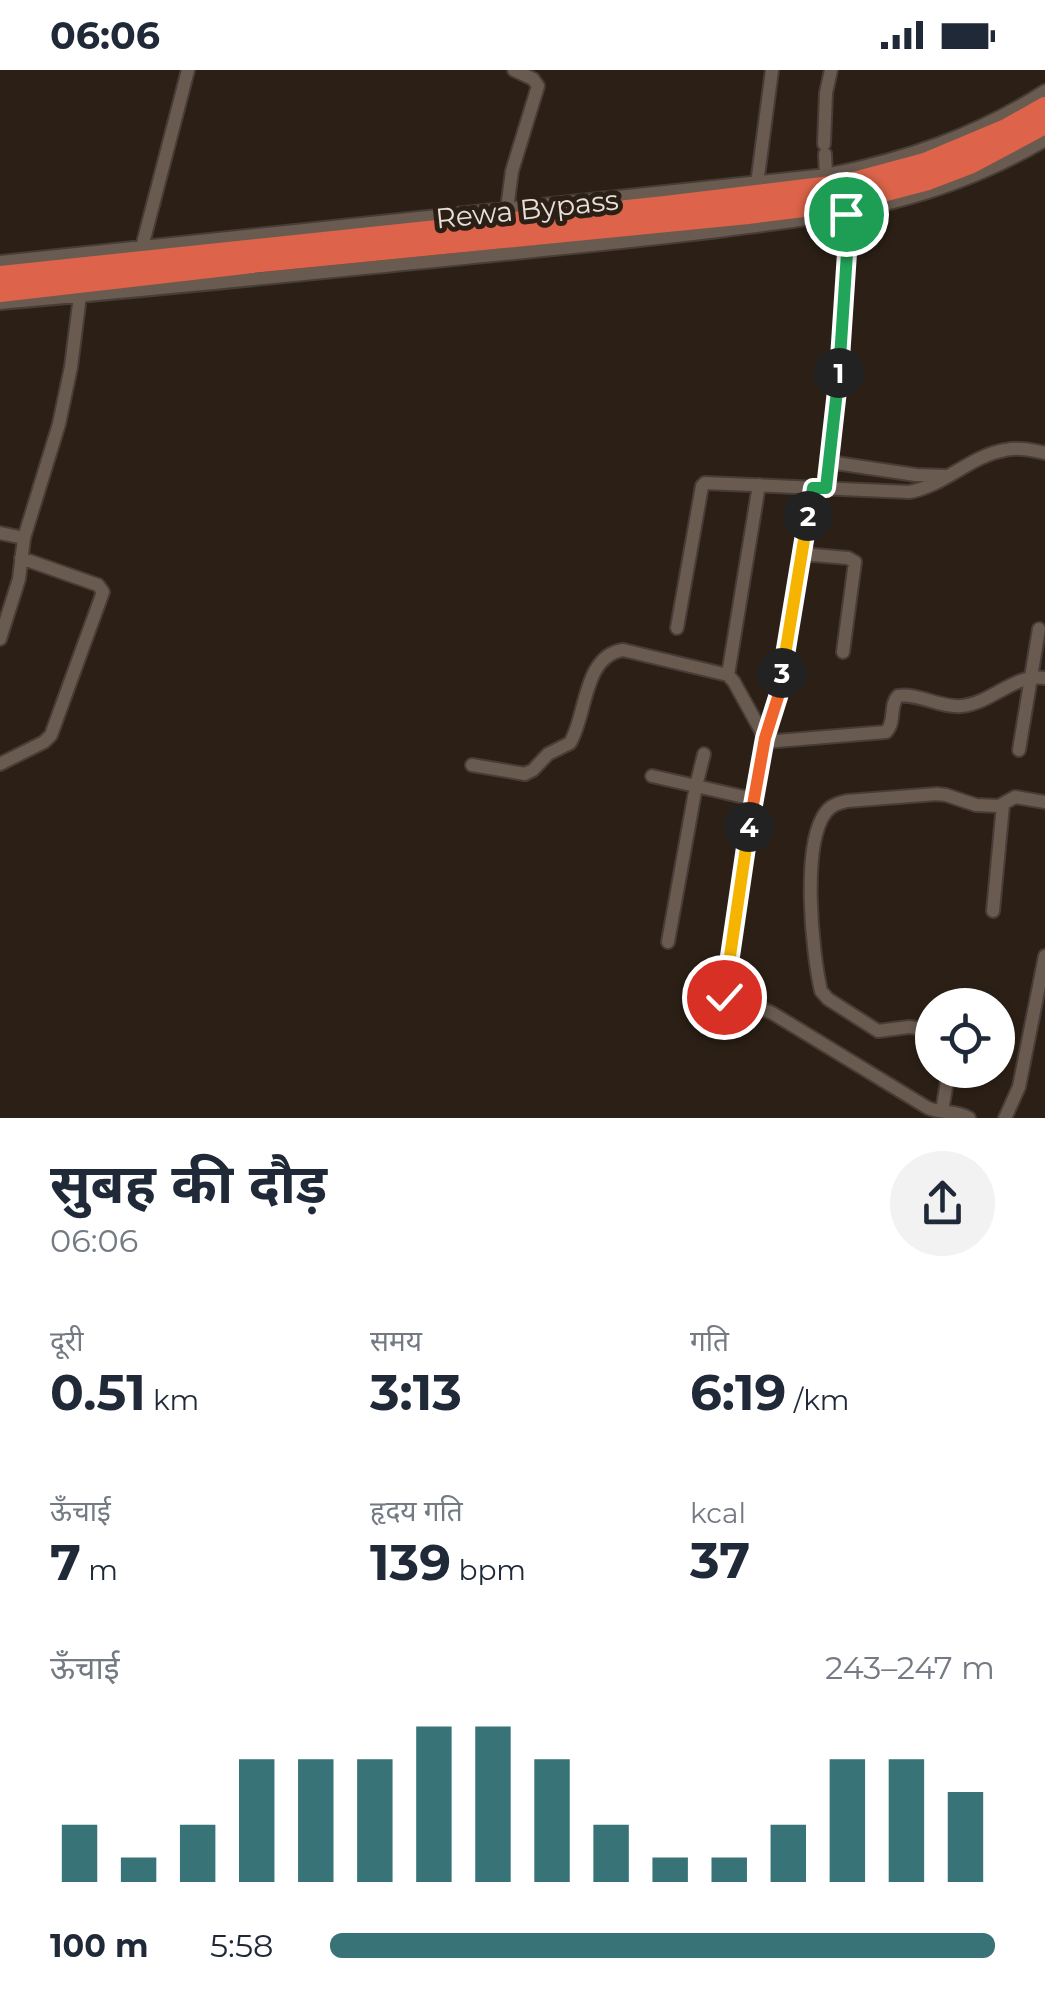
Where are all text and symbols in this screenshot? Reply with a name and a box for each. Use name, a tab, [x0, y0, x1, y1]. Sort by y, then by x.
text: 06:06	[50, 12, 160, 59]
pin	[804, 172, 889, 257]
street label: Rewa Bypass	[434, 182, 620, 236]
icon: arrive	[819, 187, 874, 242]
pin: 1	[814, 348, 864, 398]
text: 1	[834, 356, 844, 390]
pin: 2	[783, 491, 833, 541]
text: 2	[800, 499, 816, 533]
pin: 3	[757, 648, 807, 698]
text: 3	[774, 656, 790, 690]
pin: 4	[724, 802, 774, 852]
text: 4	[739, 810, 759, 844]
pin	[682, 955, 767, 1040]
icon: check	[697, 970, 752, 1025]
map controls	[915, 988, 1015, 1088]
button: locate	[915, 988, 1015, 1088]
text: सुबह की दौड़	[50, 1150, 327, 1217]
button: share	[890, 1151, 995, 1256]
text: 06:06	[50, 1221, 138, 1260]
text: दूरी	[50, 1324, 84, 1358]
text: समय	[370, 1324, 422, 1358]
text: गति	[690, 1324, 729, 1358]
text: 0.51	[50, 1362, 146, 1423]
text: 3:13	[370, 1362, 462, 1423]
text: 6:19	[690, 1362, 786, 1423]
text: km	[146, 1383, 199, 1417]
text: /km	[786, 1383, 850, 1417]
text: ऊँचाई	[50, 1494, 111, 1528]
text: हृदय गति	[370, 1494, 463, 1528]
text: kcal	[690, 1496, 746, 1530]
text: 37	[690, 1530, 750, 1591]
text: 7	[50, 1532, 81, 1593]
text: 139	[370, 1532, 451, 1593]
text: m	[81, 1553, 118, 1587]
text: bpm	[451, 1553, 526, 1587]
text: ऊँचाई	[50, 1648, 119, 1687]
text: 243–247 m	[825, 1648, 995, 1687]
text: 100 m	[50, 1926, 149, 1965]
text: 5:58	[210, 1926, 273, 1965]

